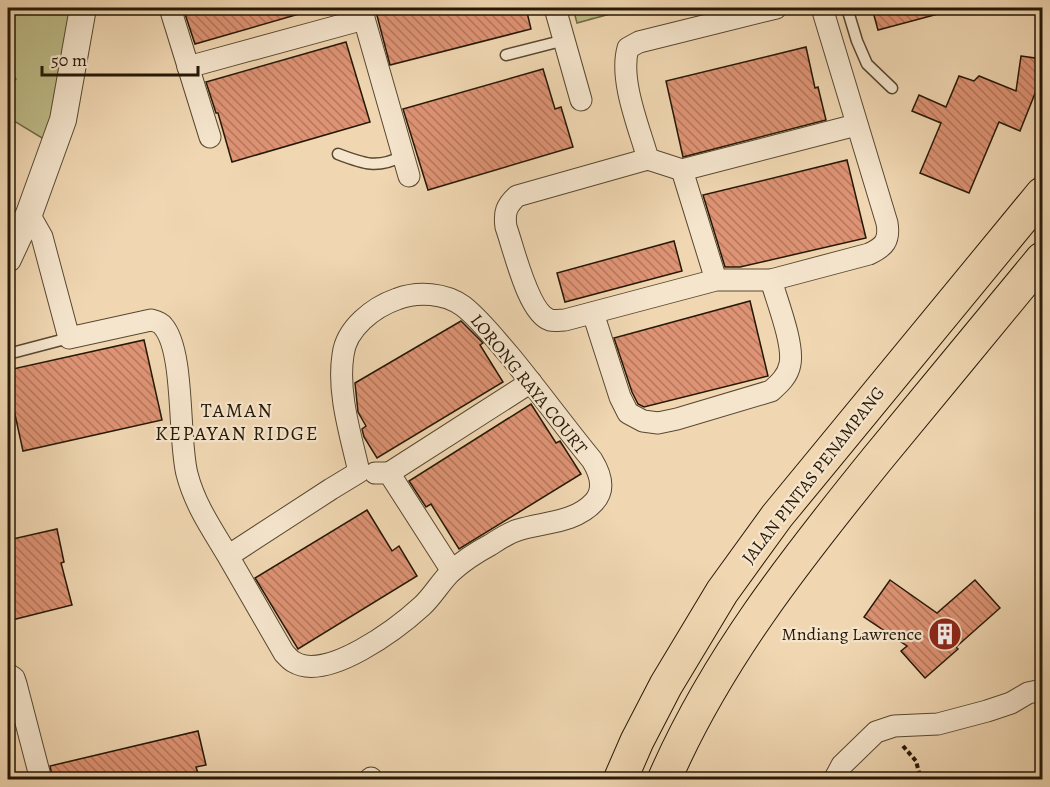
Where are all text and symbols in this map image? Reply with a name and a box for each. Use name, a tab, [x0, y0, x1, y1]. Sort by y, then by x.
scale bar	[42, 39, 198, 77]
text: 50 m	[51, 48, 87, 72]
street label: LORONG RAYA COURT	[465, 309, 593, 459]
street label: JALAN PINTAS PENAMPANG	[736, 381, 890, 569]
district label: TAMAN KEPAYAN RIDGE	[155, 397, 319, 447]
building icon: Mndiang Lawrence	[927, 616, 963, 652]
place label: Mndiang Lawrence	[782, 622, 922, 646]

